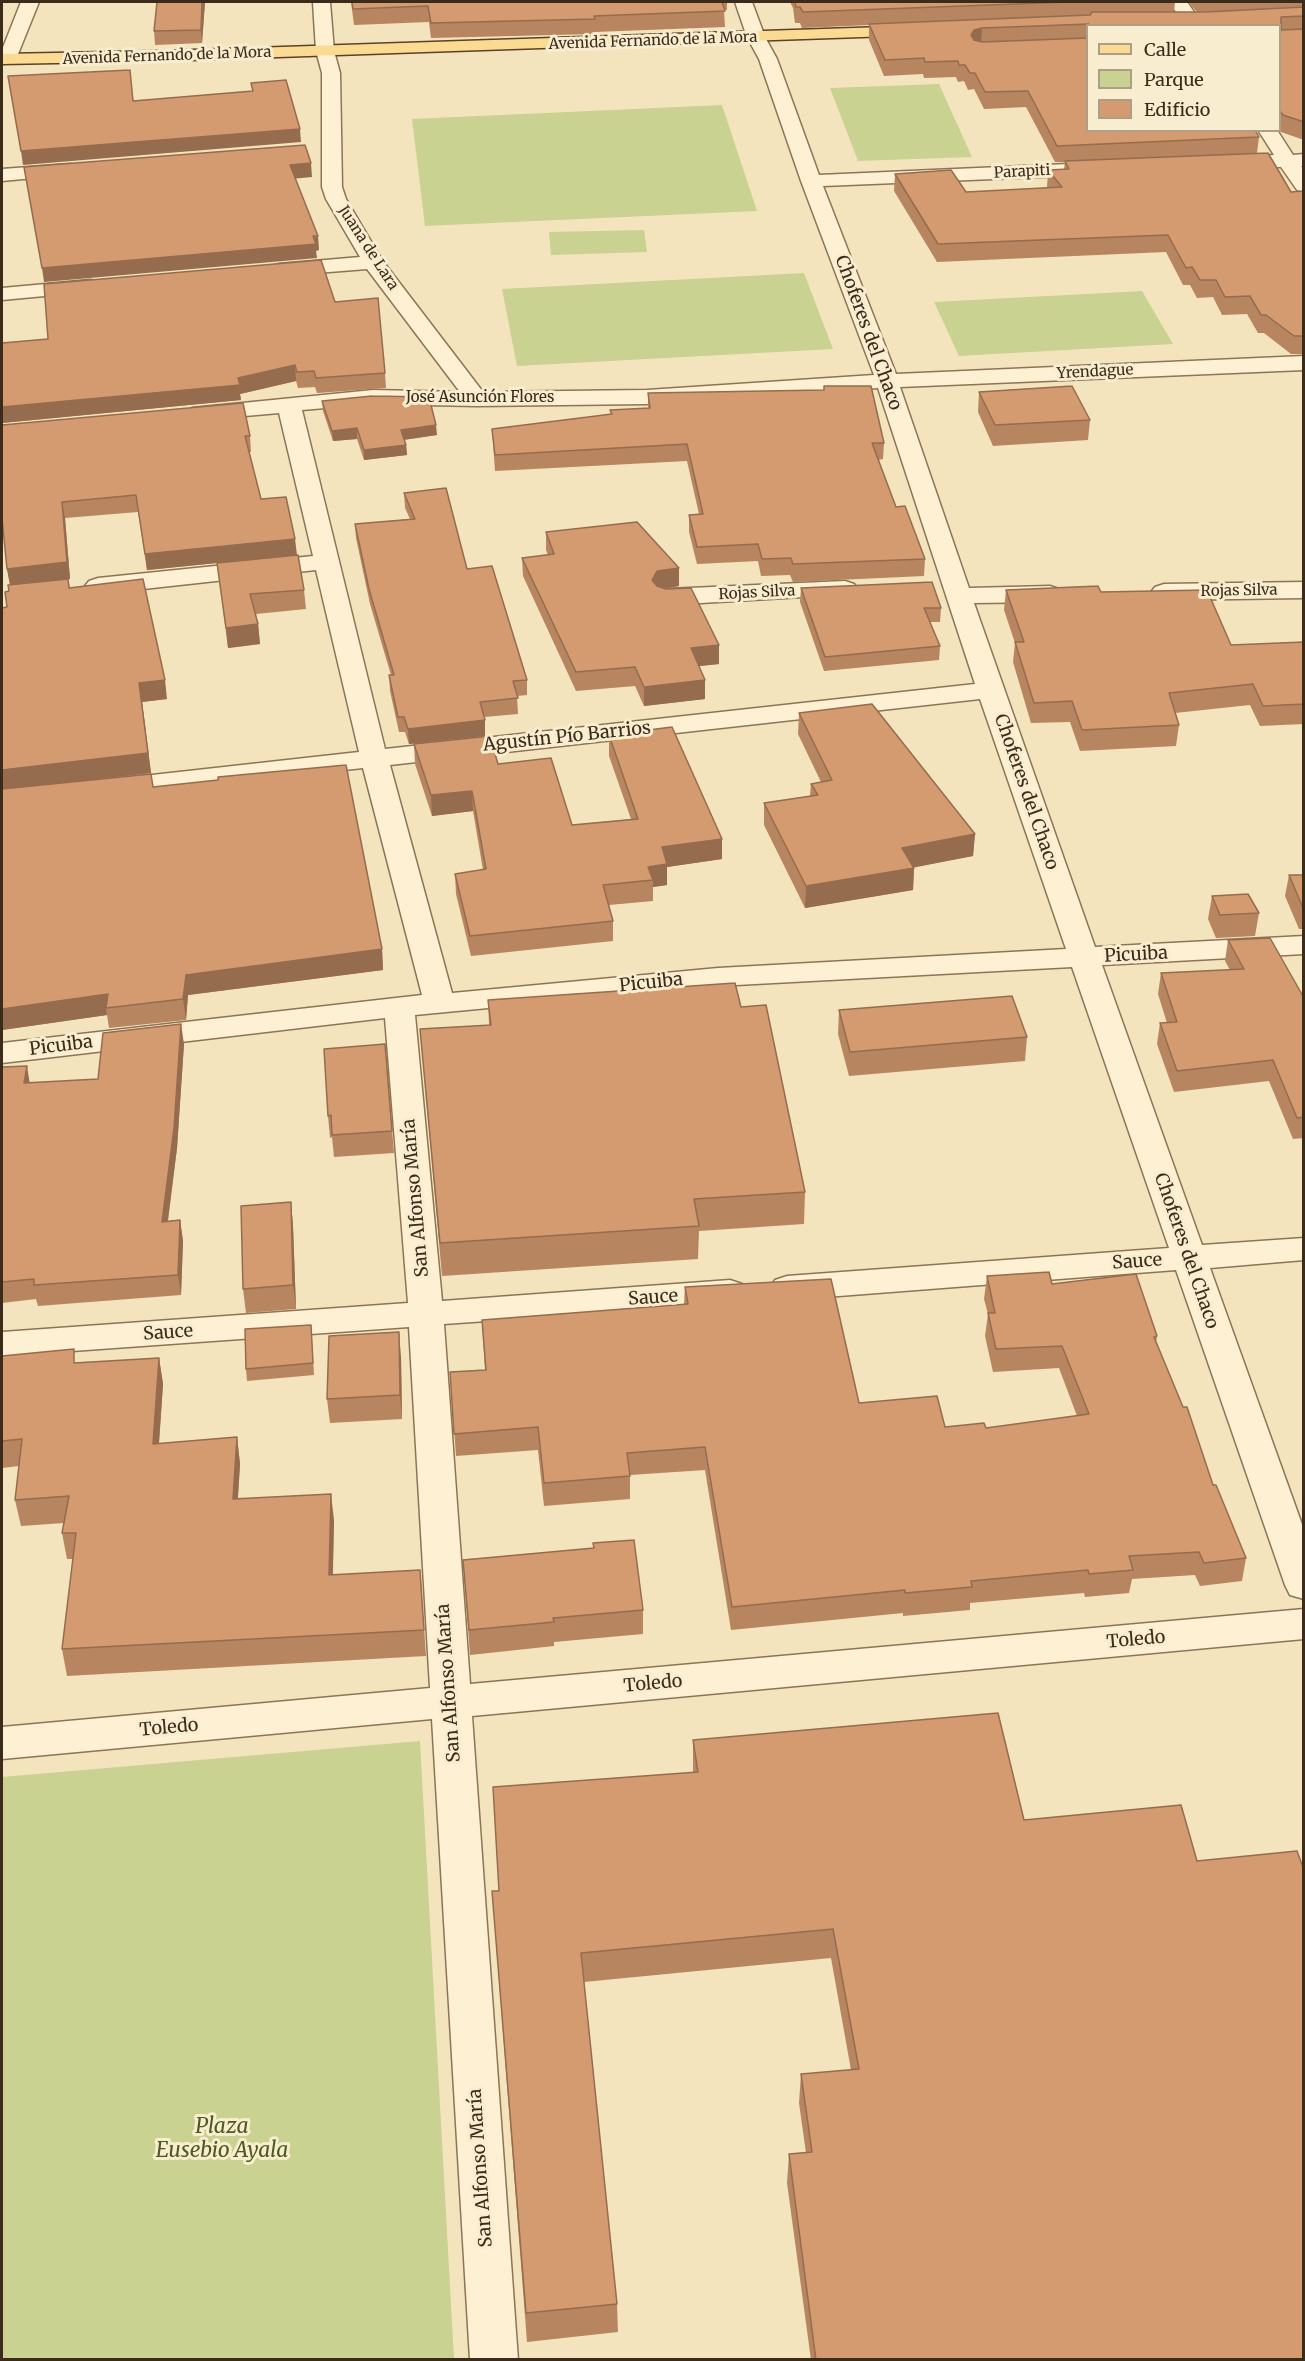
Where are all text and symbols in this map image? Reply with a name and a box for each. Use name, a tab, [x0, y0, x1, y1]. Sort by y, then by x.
legend	[1086, 24, 1281, 132]
street label: Avenida Fernando de la Mora	[548, 28, 758, 54]
text: Calle	[1144, 38, 1186, 61]
street label: Avenida Fernando de la Mora	[62, 43, 272, 69]
text: Parque	[1144, 68, 1204, 91]
text: Edificio	[1144, 98, 1210, 121]
street label: Parapiti	[993, 162, 1051, 182]
street label: Juana de Lara	[334, 202, 402, 294]
street label: Choferes del Chaco	[830, 253, 906, 413]
street label: Yrendague	[1056, 361, 1134, 383]
street label: José Asunción Flores	[406, 389, 554, 407]
street label: Rojas Silva	[1200, 581, 1278, 601]
street label: Rojas Silva	[718, 582, 796, 604]
street label: Choferes del Chaco	[989, 711, 1063, 873]
street label: Agustín Pío Barrios	[482, 717, 652, 757]
street label: Picuiba	[1104, 943, 1168, 967]
street label: Picuiba	[618, 969, 684, 997]
street label: Picuiba	[28, 1031, 94, 1061]
street label: San Alfonso María	[398, 1118, 434, 1278]
street label: Choferes del Chaco	[1149, 1170, 1223, 1332]
street label: Sauce	[1111, 1249, 1163, 1275]
street label: Sauce	[627, 1285, 679, 1311]
street label: Sauce	[142, 1320, 194, 1346]
street label: San Alfonso María	[433, 1603, 465, 1763]
street label: Toledo	[1106, 1627, 1166, 1653]
street label: Toledo	[623, 1671, 683, 1697]
street label: Toledo	[139, 1715, 199, 1741]
street label: San Alfonso María	[465, 2088, 497, 2248]
park label: Plaza Eusebio Ayala	[156, 2114, 288, 2164]

